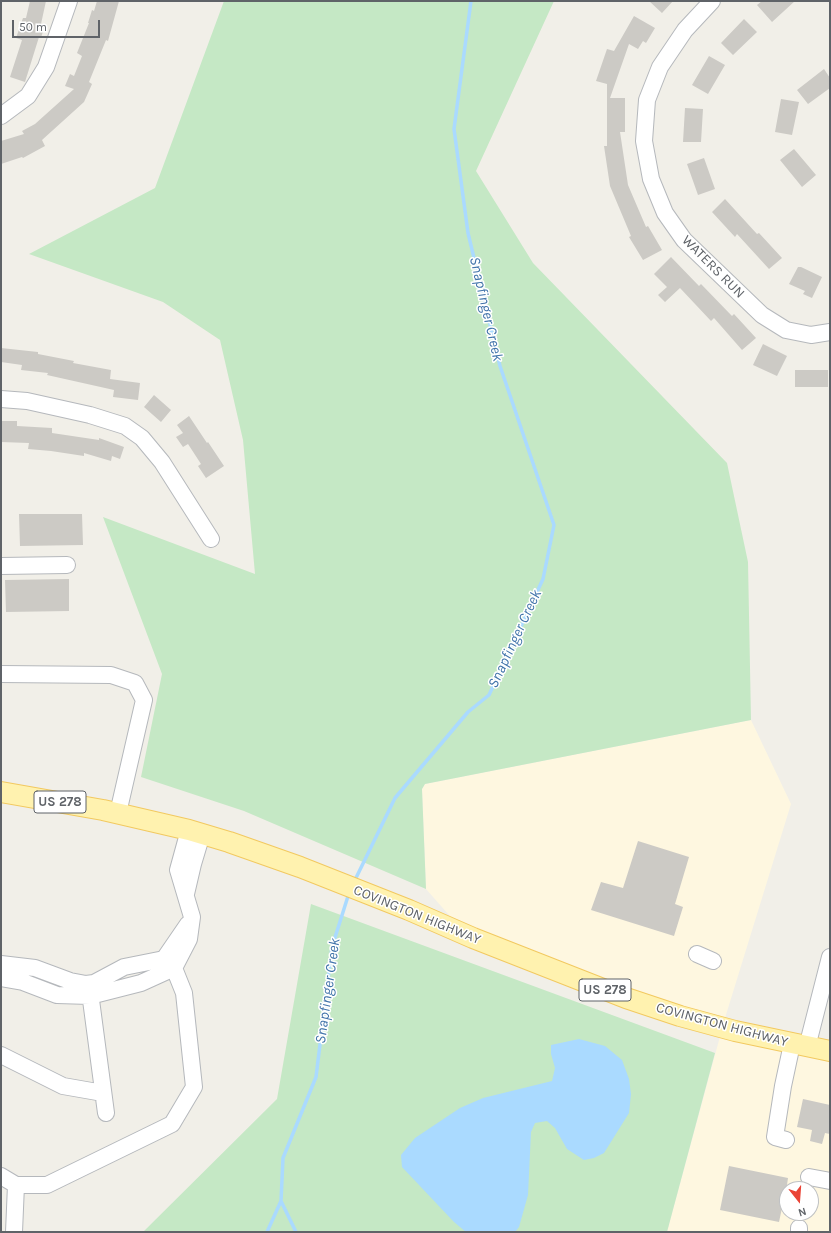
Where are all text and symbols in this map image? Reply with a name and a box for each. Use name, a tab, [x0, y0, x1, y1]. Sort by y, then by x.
scale bar	[14, 12, 102, 38]
text: 50 m	[19, 20, 47, 34]
street label: WATERS RUN	[678, 232, 748, 302]
water label: Snapfinger Creek	[465, 255, 507, 363]
water label: Snapfinger Creek	[484, 587, 546, 691]
road number: US 278	[34, 791, 86, 813]
street label: COVINGTON HIGHWAY	[351, 882, 483, 948]
water label: Snapfinger Creek	[312, 937, 344, 1045]
road number: US 278	[579, 979, 631, 1001]
street label: COVINGTON HIGHWAY	[654, 999, 790, 1051]
north arrow	[779, 1181, 819, 1221]
text: N	[797, 1205, 808, 1219]

